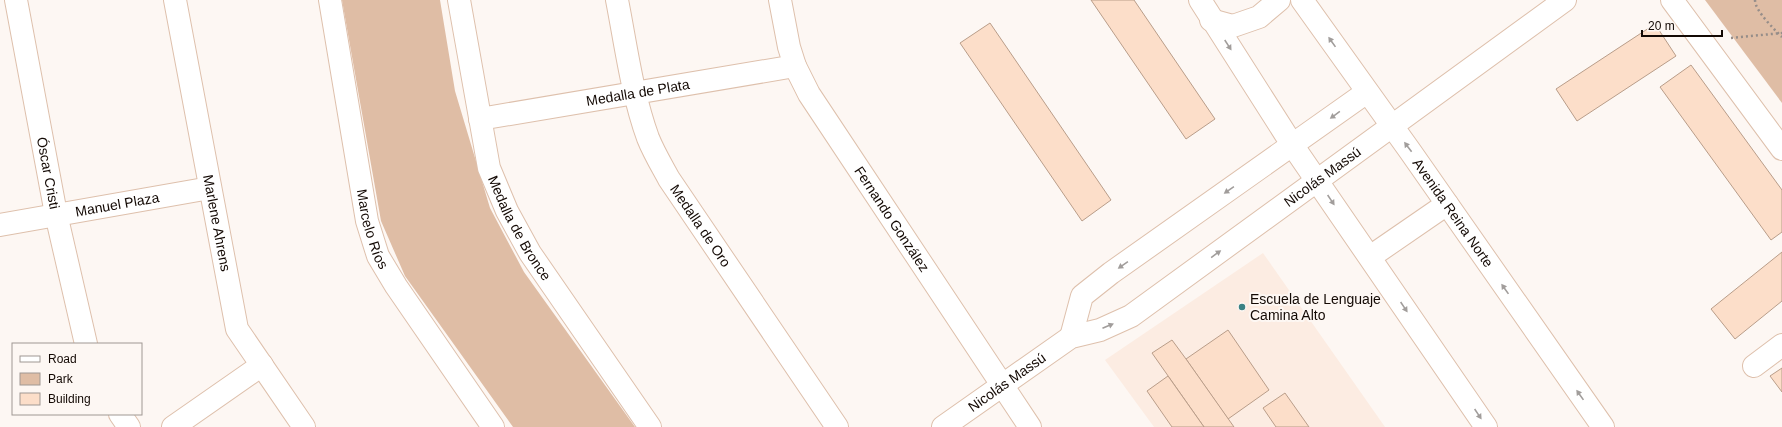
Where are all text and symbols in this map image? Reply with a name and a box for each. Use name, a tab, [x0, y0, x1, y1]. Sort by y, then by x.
scale bar	[1642, 12, 1722, 38]
text: 20 m	[1648, 19, 1675, 33]
one-way arrow	[1328, 37, 1336, 47]
one-way arrow	[1224, 39, 1231, 51]
street label: Medalla de Plata	[585, 76, 691, 109]
one-way arrow	[1330, 111, 1341, 119]
street label: Óscar Cristi	[34, 136, 63, 210]
one-way arrow	[1403, 142, 1412, 153]
street label: Nicolás Massú	[1281, 143, 1364, 210]
street label: Avenida Reina Norte	[1410, 155, 1497, 270]
street label: Fernando González	[851, 163, 933, 275]
street label: Marlene Ahrens	[200, 173, 234, 273]
street label: Medalla de Bronce	[485, 173, 554, 283]
street label: Medalla de Oro	[667, 181, 734, 270]
one-way arrow	[1224, 186, 1235, 194]
street label: Marcelo Ríos	[354, 188, 392, 272]
street label: Manuel Plaza	[74, 189, 161, 220]
one-way arrow	[1327, 194, 1335, 205]
one-way arrow	[1211, 250, 1221, 258]
one-way arrow	[1117, 261, 1128, 269]
one-way arrow	[1501, 283, 1510, 294]
place label: Escuela de Lenguaje Camina Alto	[1250, 291, 1381, 323]
marker: Escuela de Lenguaje Camina Alto	[1237, 302, 1247, 312]
one-way arrow	[1400, 302, 1408, 312]
one-way arrow	[1103, 323, 1114, 329]
legend	[12, 343, 142, 415]
street label: Nicolás Massú	[965, 349, 1049, 415]
text: Road	[48, 352, 77, 366]
text: Park	[48, 372, 74, 386]
one-way arrow	[1576, 390, 1584, 400]
text: Building	[48, 392, 91, 406]
one-way arrow	[1474, 409, 1481, 420]

